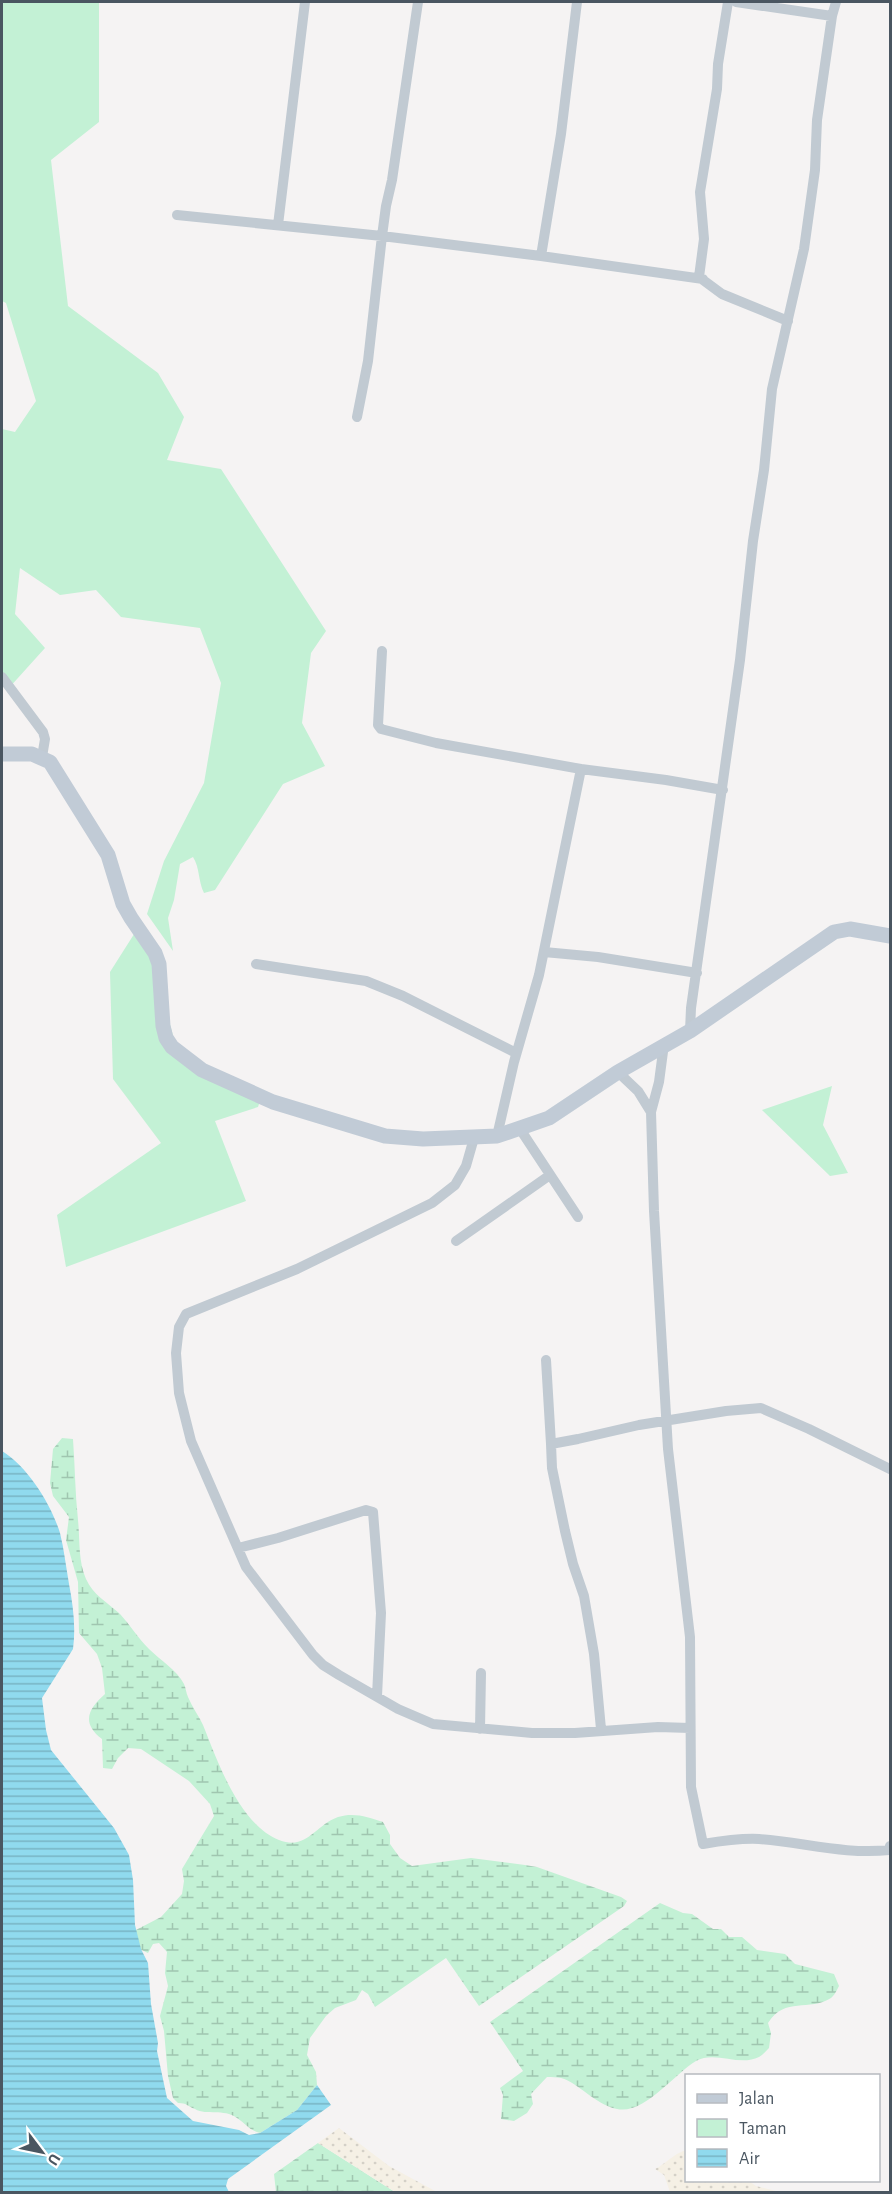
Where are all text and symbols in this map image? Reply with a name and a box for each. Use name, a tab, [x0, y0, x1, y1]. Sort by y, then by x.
legend	[685, 2074, 880, 2182]
text: Jalan	[739, 2090, 774, 2108]
text: Taman	[739, 2120, 787, 2138]
north arrow	[12, 2122, 72, 2182]
text: Air	[739, 2150, 760, 2168]
text: U	[44, 2151, 63, 2168]

